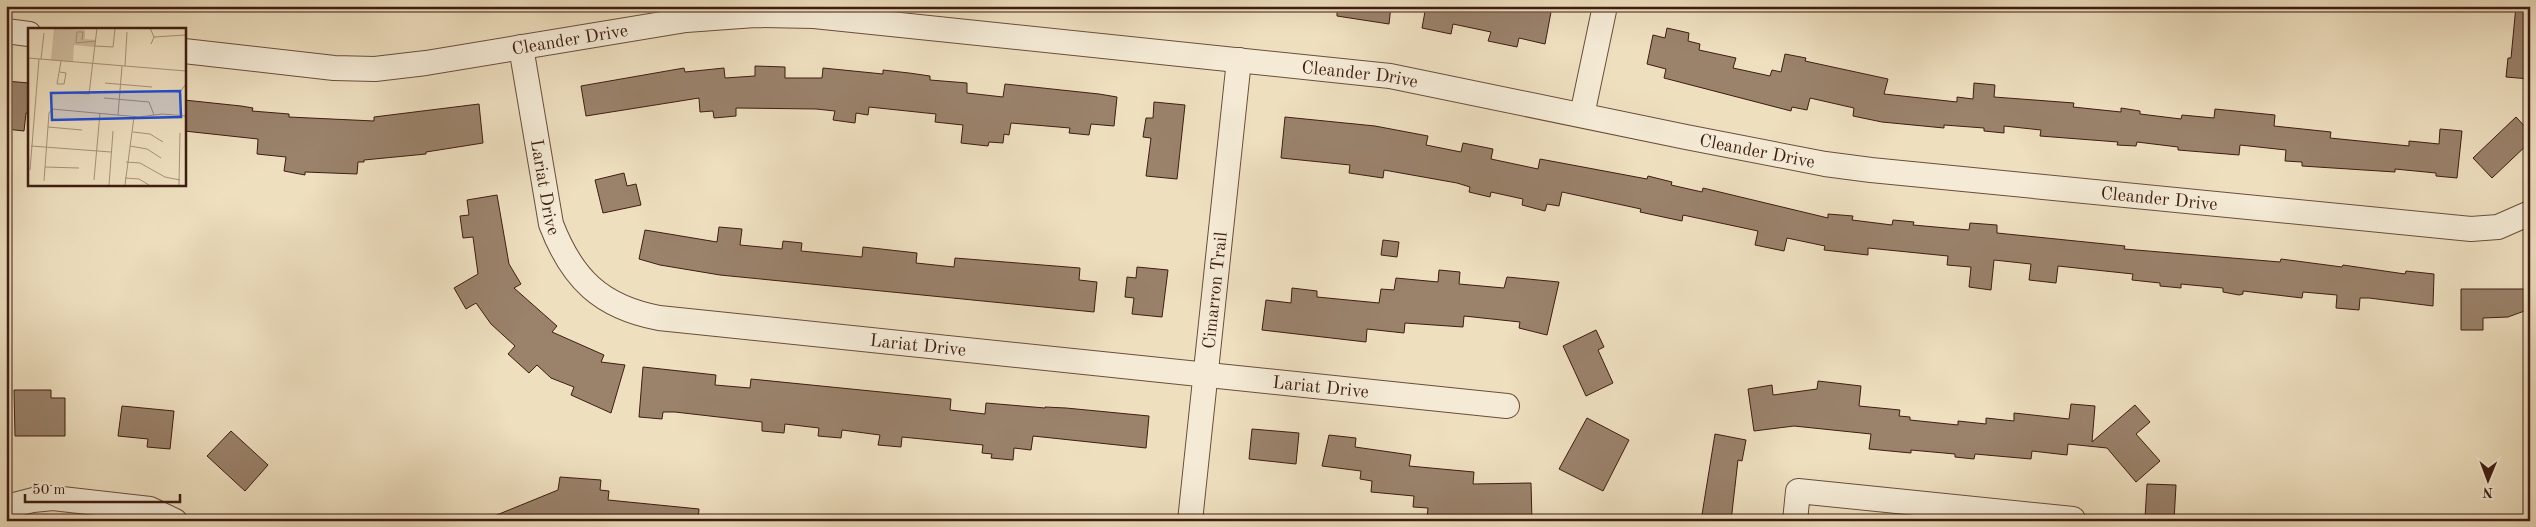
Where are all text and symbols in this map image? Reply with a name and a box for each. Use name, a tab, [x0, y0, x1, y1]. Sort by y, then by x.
street label: Cleander Drive	[511, 22, 629, 59]
inset map	[28, 28, 185, 185]
street label: Cleander Drive	[1301, 59, 1419, 92]
street label: Cleander Drive	[1698, 132, 1816, 172]
street label: Lariat Drive	[527, 138, 563, 238]
street label: Cleander Drive	[2100, 185, 2218, 214]
street label: Cimarron Trail	[1200, 231, 1231, 350]
street label: Lariat Drive	[869, 332, 967, 360]
street label: Lariat Drive	[1272, 374, 1370, 402]
north arrow	[2464, 454, 2514, 504]
scale bar	[25, 472, 180, 504]
text: 50 m	[32, 483, 66, 498]
text: N	[2482, 485, 2493, 499]

